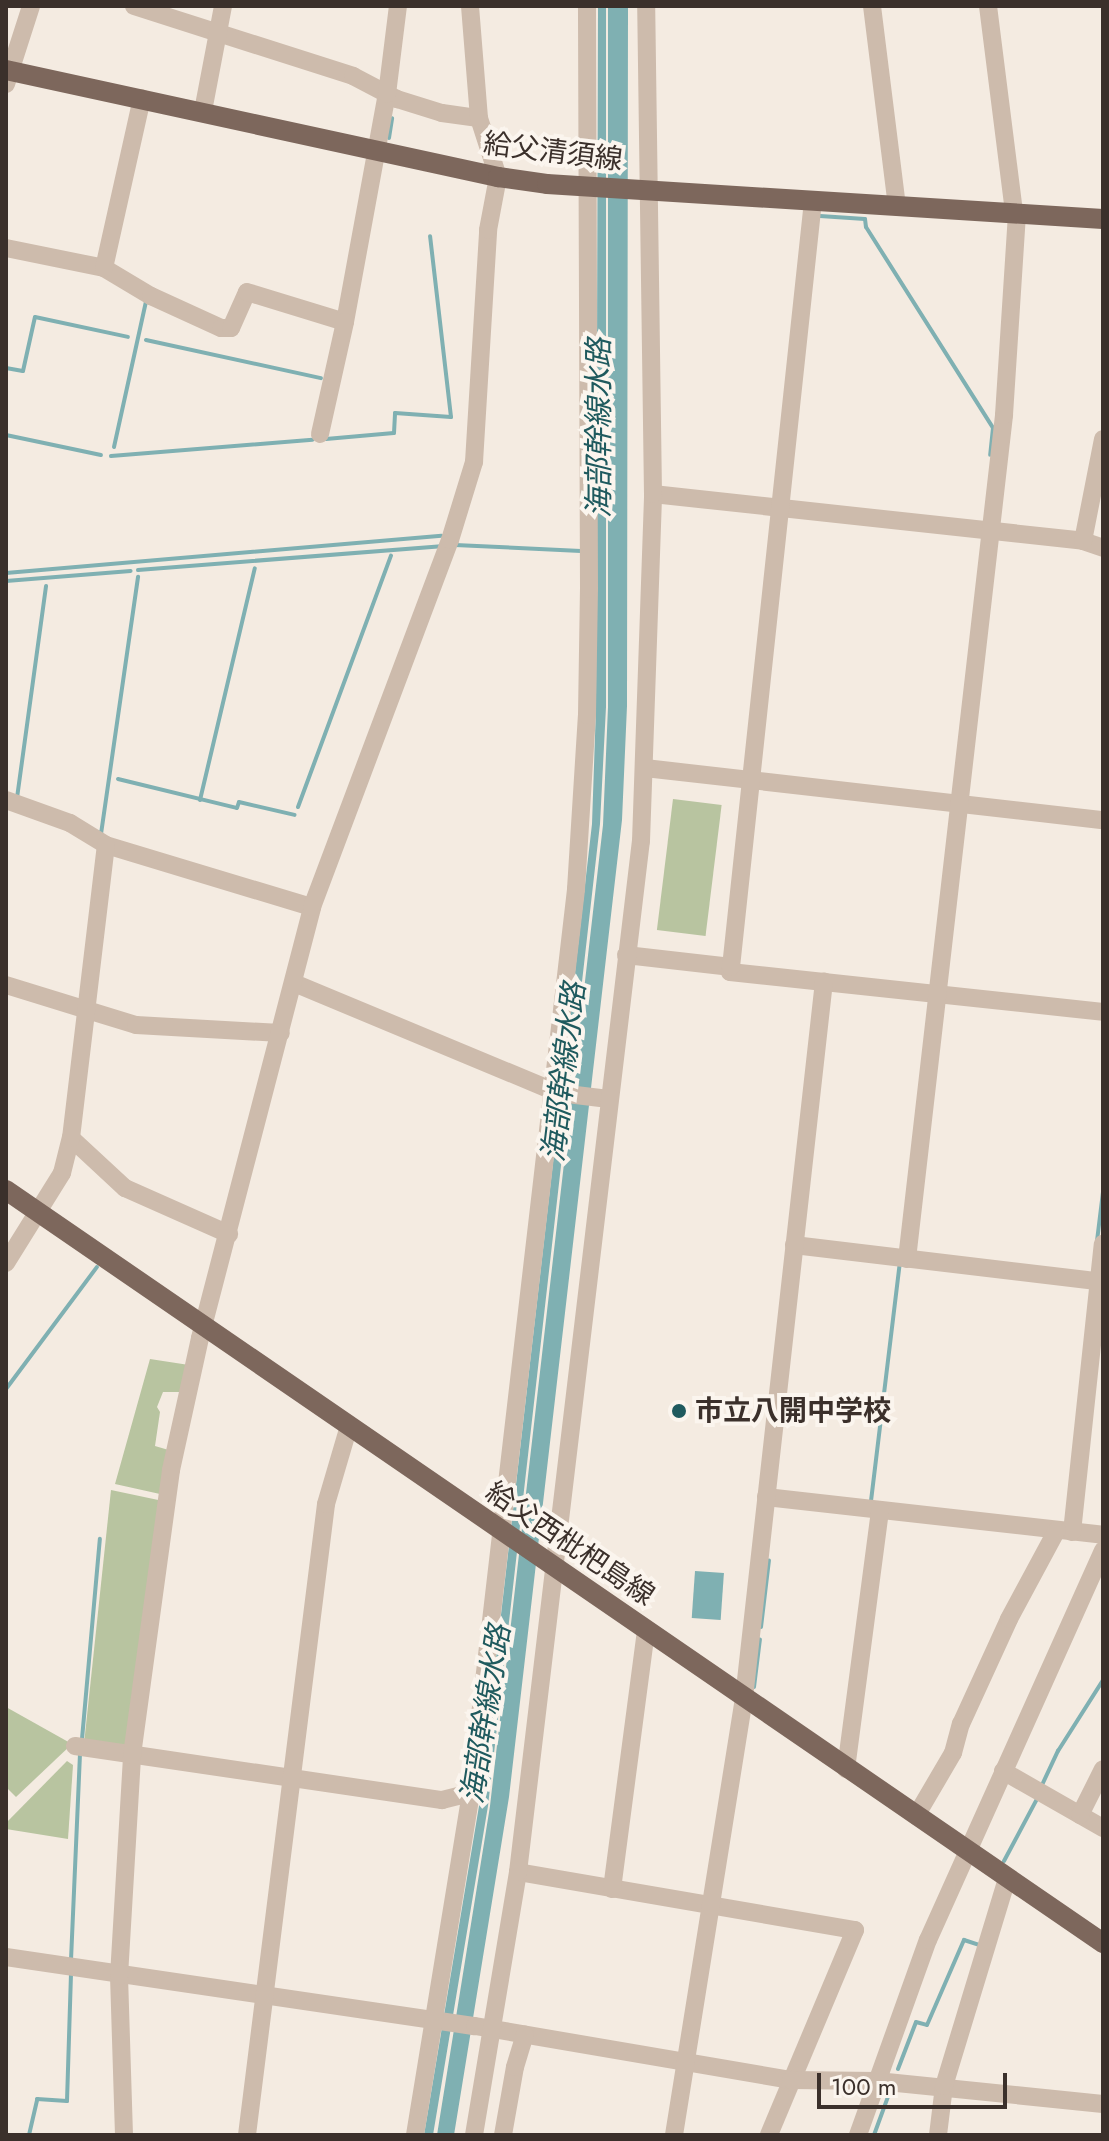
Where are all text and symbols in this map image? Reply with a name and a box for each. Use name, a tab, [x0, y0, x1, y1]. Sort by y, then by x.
street label: 給父清須線	[481, 127, 625, 177]
water label: 海部幹線水路	[581, 338, 617, 518]
water label: 海部幹線水路	[535, 980, 593, 1164]
place label: 市立八開中学校	[695, 1394, 891, 1428]
marker: 市立八開中学校	[670, 1402, 688, 1420]
street label: 給父西枇杷島線	[479, 1475, 661, 1613]
water label: 海部幹線水路	[454, 1622, 518, 1806]
scale bar	[821, 2057, 1011, 2107]
text: 100 m	[831, 2069, 897, 2104]

